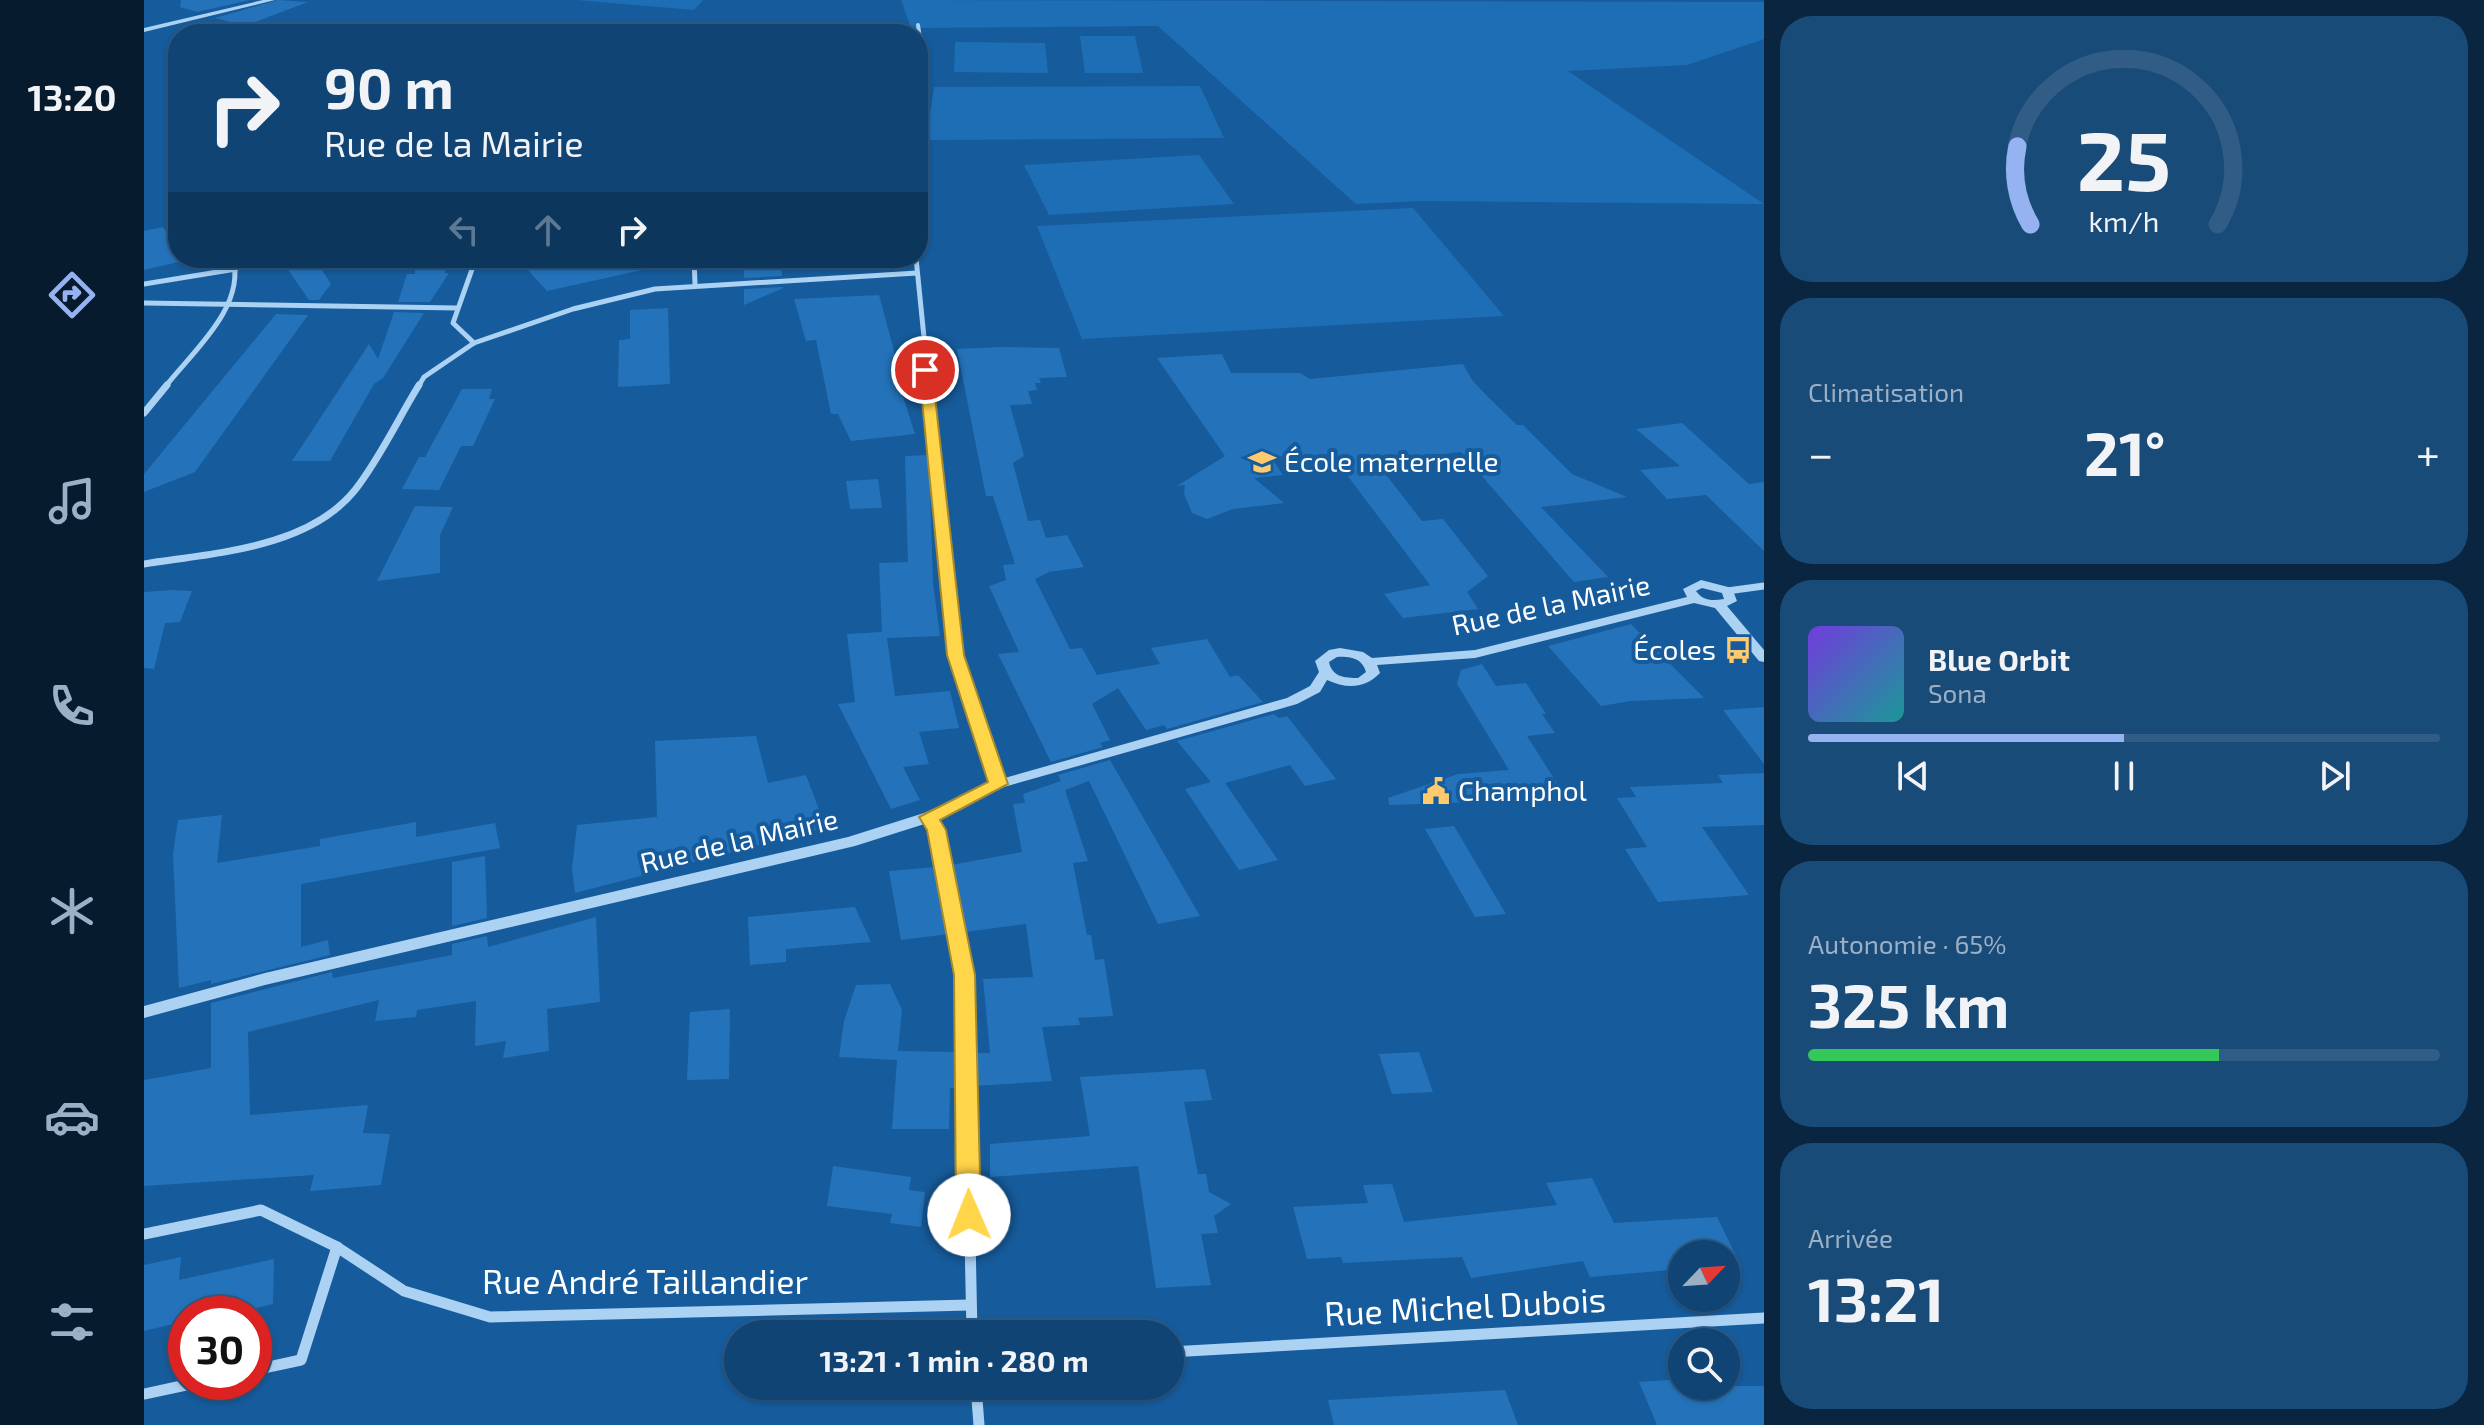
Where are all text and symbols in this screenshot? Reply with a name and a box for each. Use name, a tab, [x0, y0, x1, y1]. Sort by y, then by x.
text: 90 m	[324, 53, 454, 120]
icon: right	[192, 56, 296, 160]
text: 13:20	[28, 75, 116, 118]
text: 25	[2077, 107, 2171, 207]
text: Rue de la Mairie	[324, 121, 584, 164]
text: km/h	[2089, 203, 2159, 238]
icon: left	[442, 208, 486, 252]
icon: ahead	[526, 208, 570, 252]
icon: right	[610, 208, 654, 252]
icon: directions	[44, 267, 100, 323]
pin	[891, 336, 959, 404]
icon: arrive	[903, 348, 947, 392]
text: Climatisation	[1808, 376, 1964, 407]
text: 21°	[2084, 416, 2165, 488]
text: −	[1808, 426, 1834, 479]
text: +	[2416, 426, 2440, 479]
place label: École maternelle	[1284, 444, 1498, 478]
school or university icon: École maternelle	[1247, 447, 1277, 477]
icon: music	[44, 473, 100, 529]
street label: Rue de la Mairie	[1449, 566, 1653, 642]
place label: Écoles	[1633, 632, 1716, 666]
bus stop icon: Écoles	[1723, 635, 1753, 665]
text: Blue Orbit	[1928, 641, 2070, 677]
text: Sona	[1928, 677, 1987, 708]
icon: phone	[44, 678, 100, 734]
icon: previous	[1891, 754, 1935, 798]
icon: pause	[2102, 754, 2146, 798]
icon: next	[2313, 754, 2357, 798]
place label: Champhol	[1458, 773, 1588, 807]
public building icon: Champhol	[1421, 776, 1451, 806]
street label: Rue de la Mairie	[637, 801, 841, 879]
icon: climate	[44, 883, 100, 939]
text: Autonomie · 65%	[1808, 928, 2007, 959]
text: 325 km	[1808, 968, 2009, 1040]
icon: car	[44, 1089, 100, 1145]
position arrow	[927, 1173, 1011, 1257]
text: Arrivée	[1808, 1222, 1893, 1253]
north arrow	[1668, 1240, 1740, 1312]
map controls	[1668, 1240, 1740, 1400]
street label: Rue André Taillandier	[482, 1260, 808, 1301]
text: 13:21	[1808, 1262, 1944, 1334]
street label: Rue Michel Dubois	[1323, 1278, 1607, 1333]
icon: filters	[44, 1294, 100, 1350]
speed limit sign: 30	[168, 1296, 272, 1400]
button: search	[1668, 1328, 1740, 1400]
text: 13:21 · 1 min · 280 m	[819, 1342, 1089, 1378]

